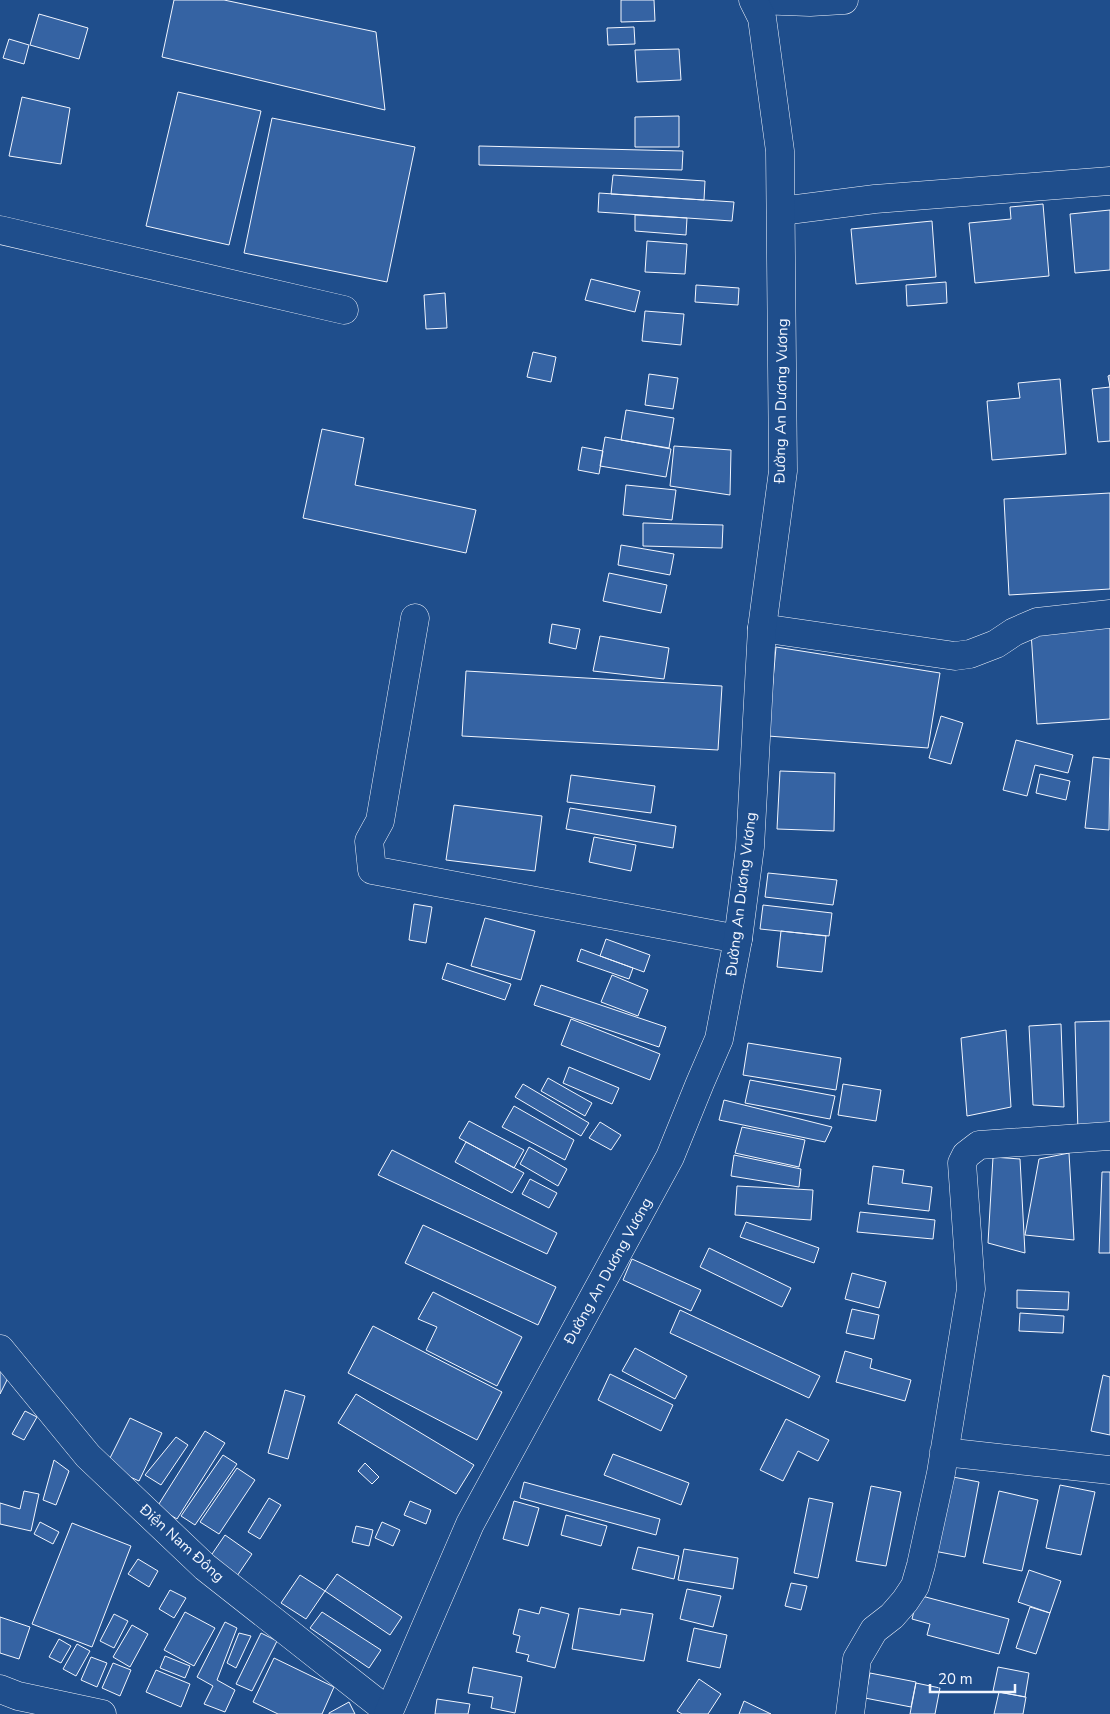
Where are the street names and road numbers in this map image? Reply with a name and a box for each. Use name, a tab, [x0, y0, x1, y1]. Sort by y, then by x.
street label: Đường An Dương Vương	[770, 318, 792, 485]
street label: Đường An Dương Vương	[721, 811, 761, 978]
street label: Đường An Dương Vương	[559, 1194, 657, 1349]
street label: Điện Nam Đông	[135, 1499, 229, 1586]

